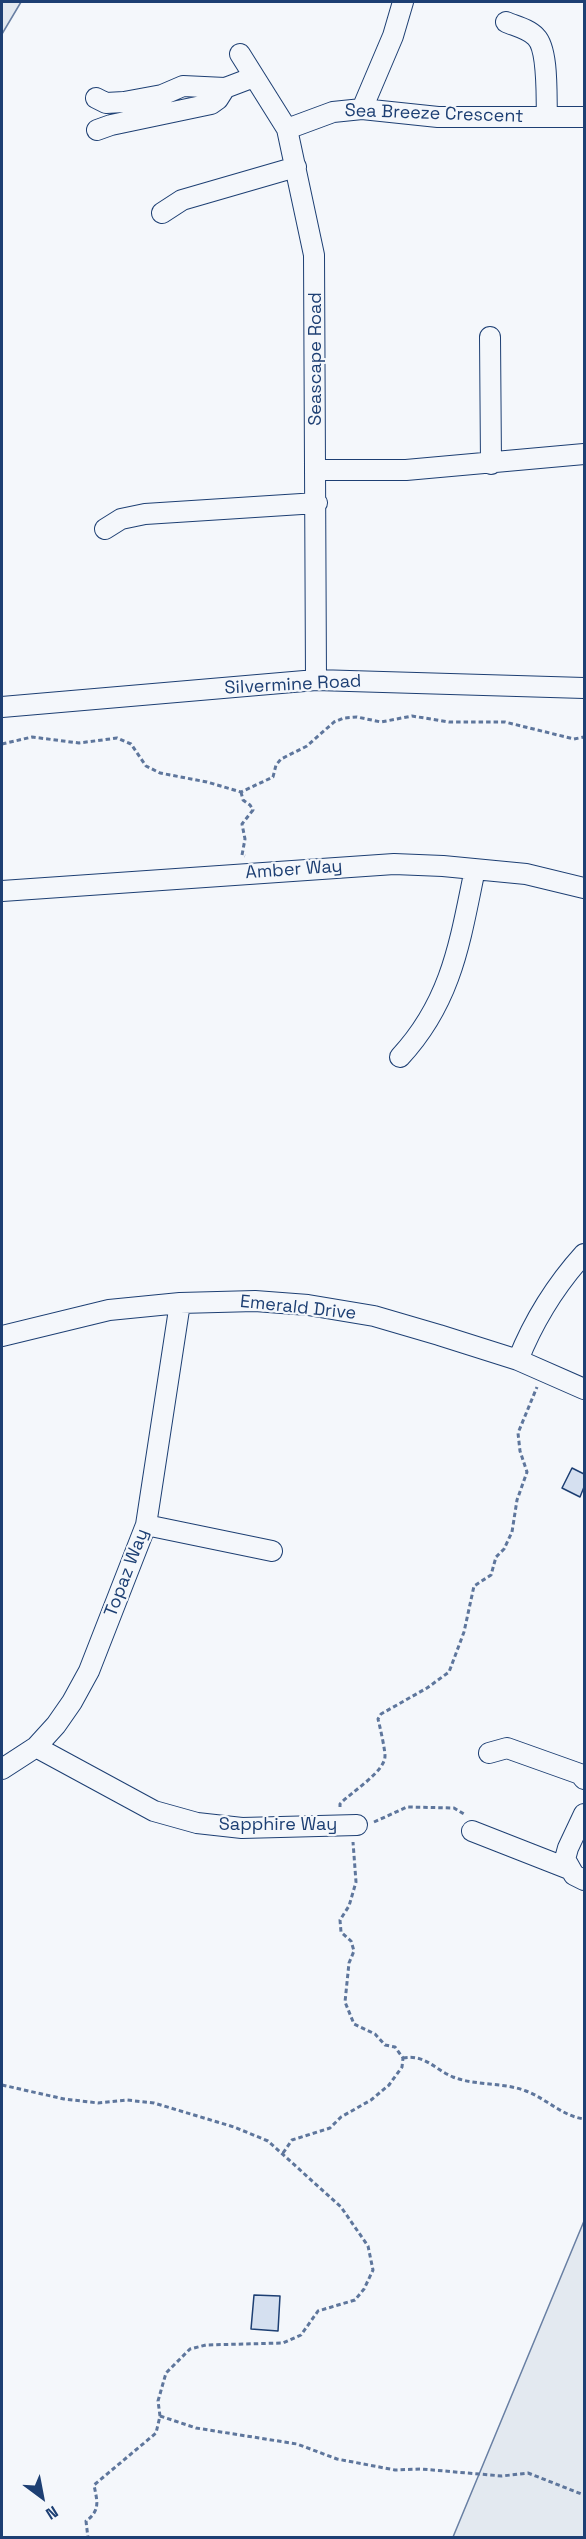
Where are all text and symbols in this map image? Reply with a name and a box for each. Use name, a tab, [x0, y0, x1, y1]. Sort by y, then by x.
street label: Sea Breeze Crescent	[344, 100, 524, 128]
street label: Seascape Road	[305, 292, 327, 426]
street label: Silvermine Road	[224, 671, 362, 699]
street label: Amber Way	[245, 856, 343, 884]
street label: Emerald Drive	[239, 1291, 357, 1325]
street label: Topaz Way	[100, 1526, 154, 1620]
street label: Sapphire Way	[219, 1814, 337, 1836]
north arrow	[12, 2467, 72, 2527]
text: N	[42, 2501, 62, 2524]

